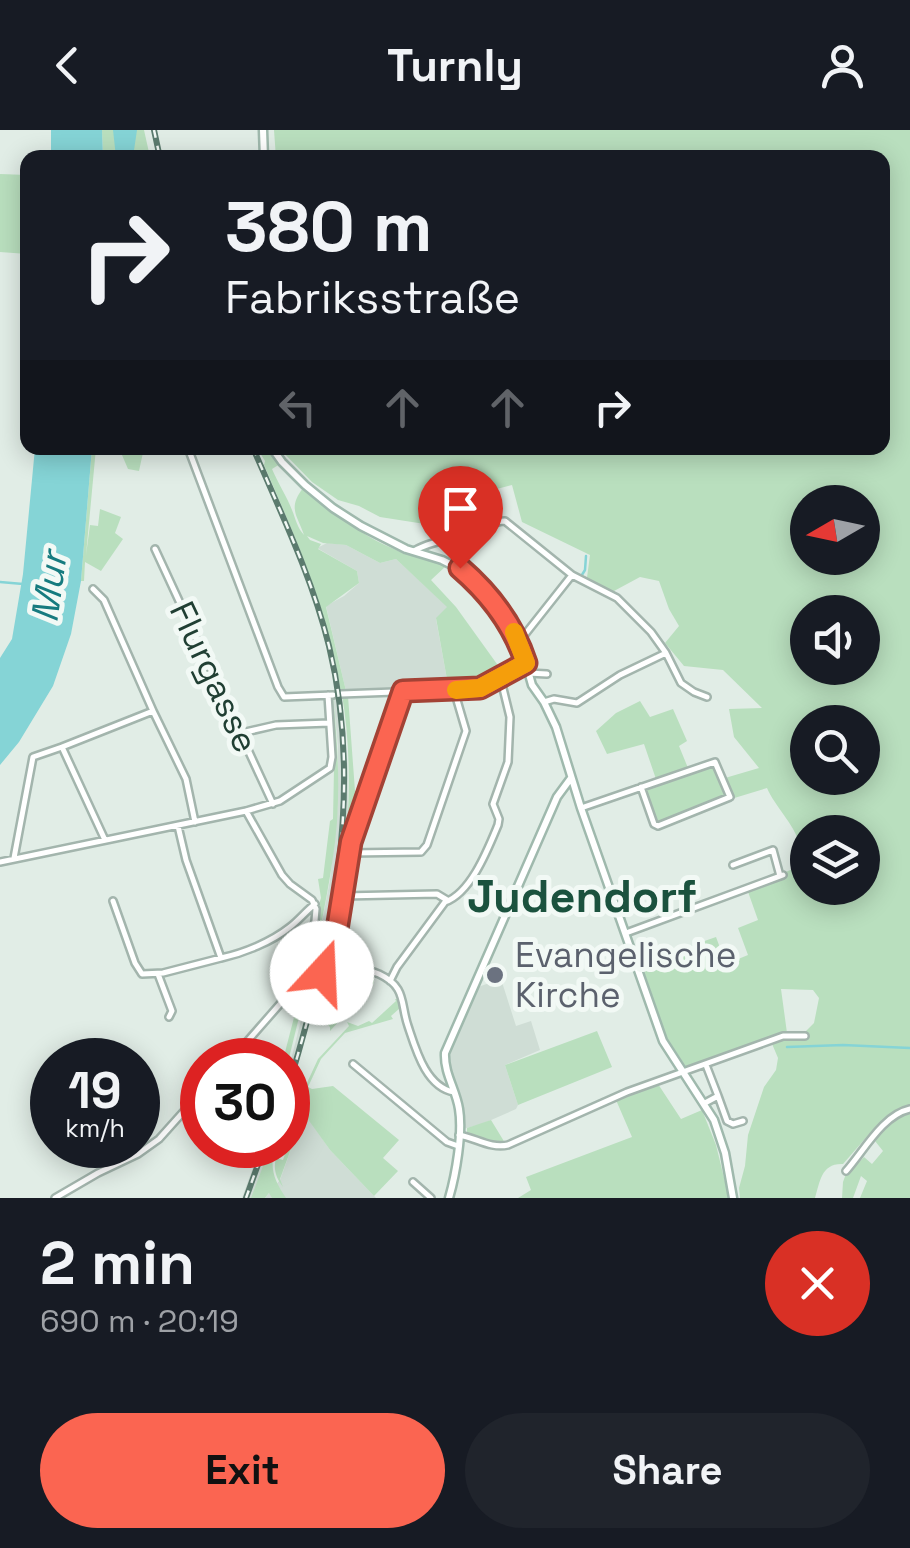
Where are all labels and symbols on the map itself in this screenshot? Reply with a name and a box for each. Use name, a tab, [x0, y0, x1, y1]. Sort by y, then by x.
pin	[418, 466, 503, 569]
north arrow	[790, 485, 880, 575]
water label: Mur	[20, 545, 78, 625]
street label: Flurgasse	[160, 595, 268, 759]
district label: Judendorf	[467, 868, 697, 925]
position arrow	[270, 921, 374, 1025]
place label: Evangelische Kirche	[515, 933, 737, 1017]
marker: Evangelische Kirche	[484, 964, 506, 986]
speed limit sign: 30	[180, 1038, 310, 1168]

